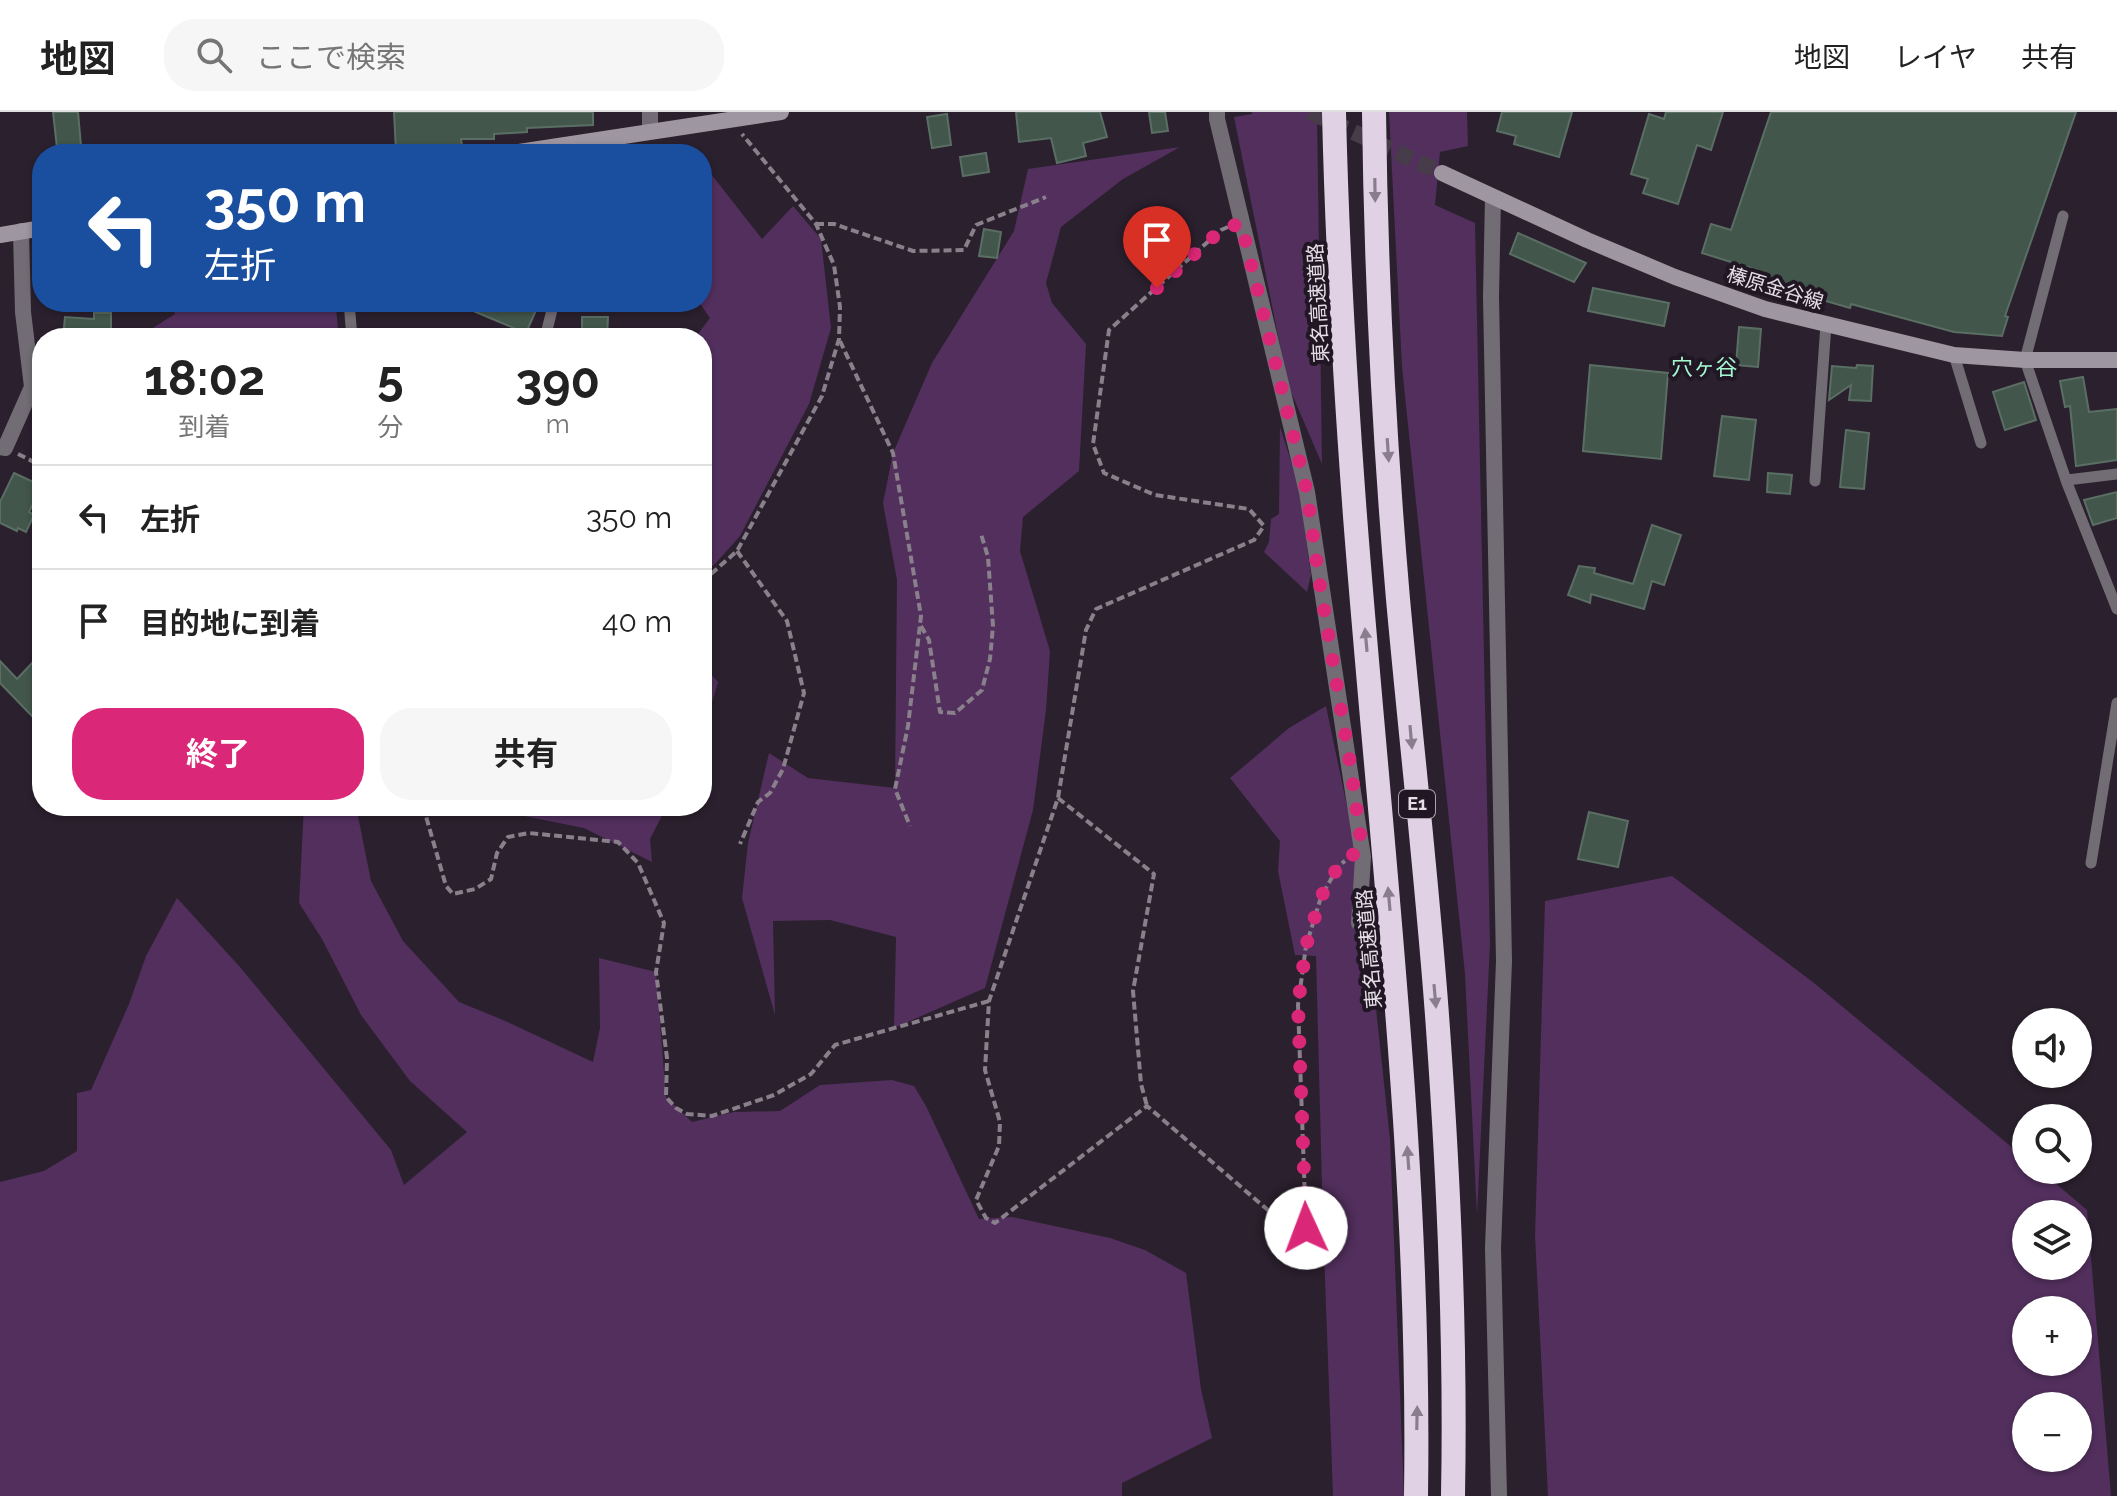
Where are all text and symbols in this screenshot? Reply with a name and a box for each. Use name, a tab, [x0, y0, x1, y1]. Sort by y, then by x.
search box	[164, 19, 724, 91]
icon: search	[192, 33, 236, 77]
text: 地図	[40, 36, 116, 81]
text: ここで検索	[256, 40, 406, 75]
text: 地図	[1794, 41, 1850, 74]
text: レイヤ	[1894, 41, 1977, 74]
text: 共有	[2021, 41, 2077, 74]
text: 350 m	[204, 169, 366, 235]
icon: left	[72, 176, 176, 280]
one-way arrow	[1369, 178, 1381, 203]
pin	[1123, 206, 1191, 288]
icon: arrive	[1135, 218, 1179, 262]
street label: 東名高速道路	[1303, 242, 1333, 364]
text: 左折	[204, 244, 276, 286]
street label: 榛原金谷線	[1724, 262, 1826, 314]
text: 18:02	[144, 350, 265, 406]
text: 5	[377, 350, 404, 406]
text: 390	[516, 353, 600, 409]
district label: 穴ヶ谷	[1671, 354, 1737, 380]
text: m	[546, 409, 570, 439]
text: 到着	[178, 412, 231, 442]
text: 分	[377, 412, 403, 442]
one-way arrow	[1382, 438, 1395, 463]
icon: left	[72, 495, 116, 539]
text: 350 m	[586, 500, 672, 535]
text: 左折	[140, 502, 200, 537]
icon: arrive	[72, 599, 116, 643]
text: 40 m	[602, 604, 672, 639]
text: 目的地に到着	[140, 606, 320, 641]
one-way arrow	[1360, 627, 1373, 652]
button: 終了	[72, 708, 364, 800]
button: 共有	[380, 708, 672, 800]
one-way arrow	[1405, 725, 1418, 750]
road number: E1	[1399, 790, 1435, 818]
one-way arrow	[1382, 886, 1395, 911]
street label: 東名高速道路	[1352, 888, 1386, 1010]
one-way arrow	[1429, 984, 1442, 1009]
map controls	[2012, 1008, 2092, 1472]
button: sound	[2012, 1008, 2092, 1088]
button: search	[2012, 1104, 2092, 1184]
one-way arrow	[1401, 1145, 1414, 1170]
position arrow	[1264, 1186, 1348, 1270]
button: layers	[2012, 1200, 2092, 1280]
button: +	[2012, 1296, 2092, 1376]
button: −	[2012, 1392, 2092, 1472]
one-way arrow	[1411, 1405, 1423, 1430]

